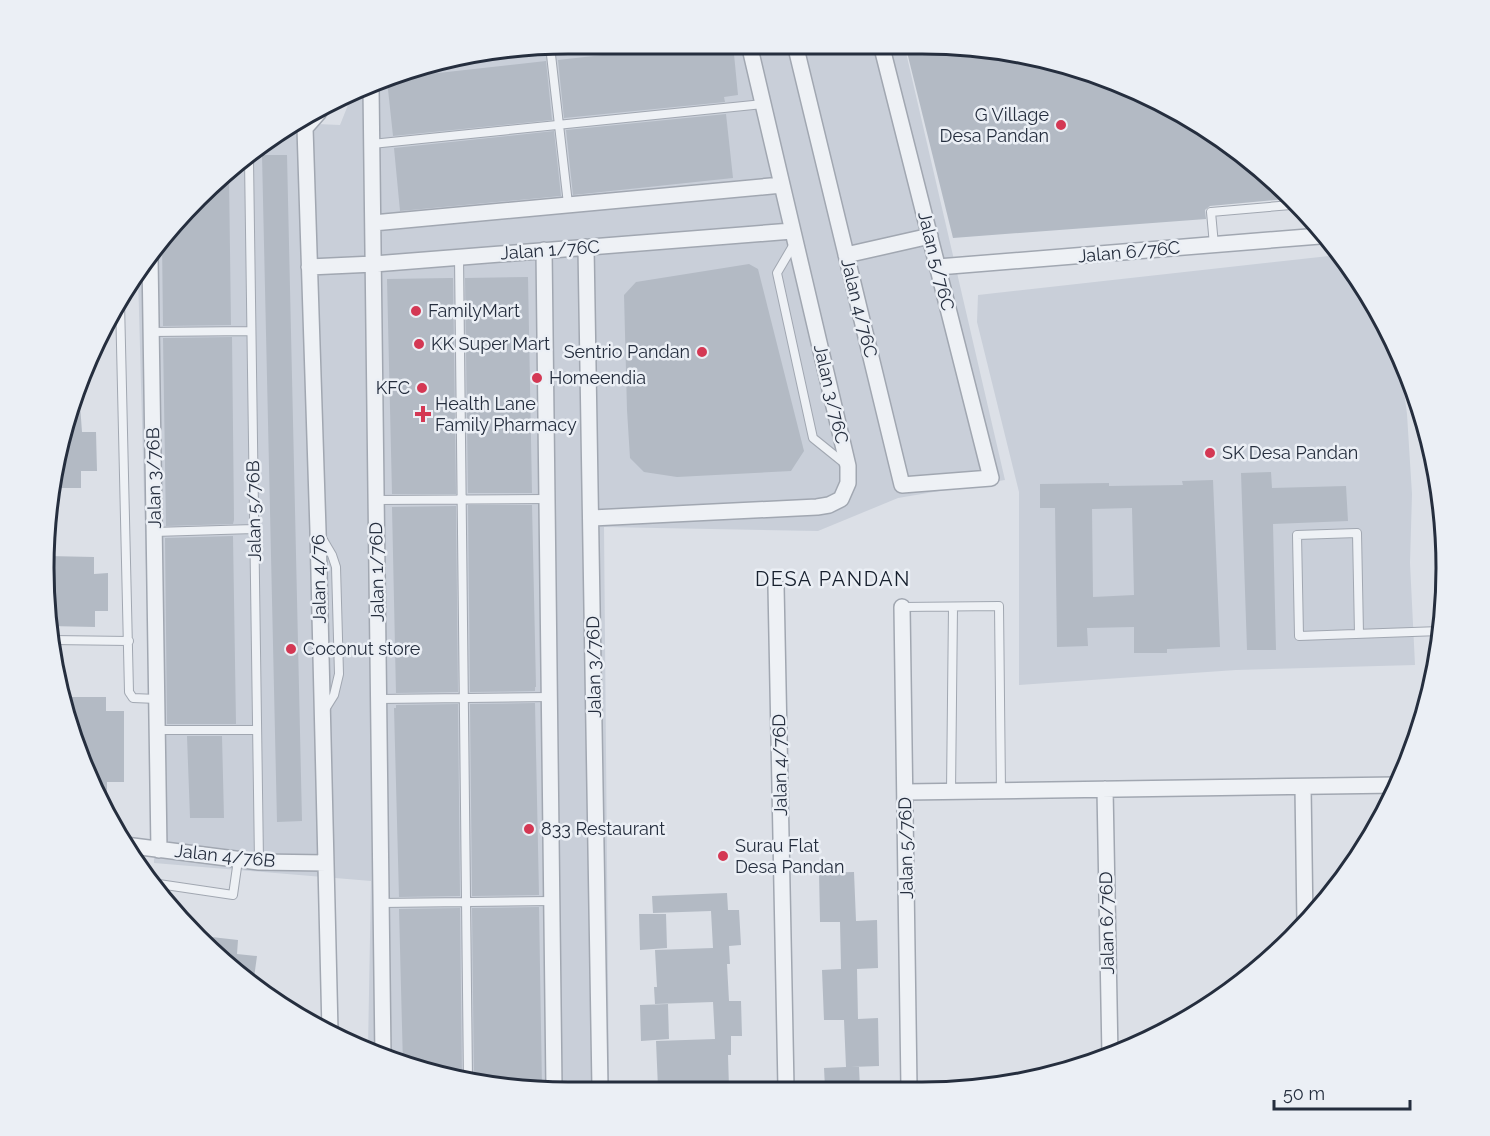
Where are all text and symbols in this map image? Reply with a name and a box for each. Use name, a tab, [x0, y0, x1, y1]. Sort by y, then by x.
place label: G Village Desa Pandan	[940, 104, 1049, 146]
marker: G Village Desa Pandan	[1054, 118, 1068, 132]
street label: Jalan 5/76C	[914, 209, 959, 313]
street label: Jalan 1/76C	[500, 236, 600, 263]
street label: Jalan 6/76C	[1077, 237, 1181, 266]
street label: Jalan 4/76C	[837, 256, 882, 360]
place label: FamilyMart	[428, 300, 520, 321]
marker: FamilyMart	[409, 304, 423, 318]
place label: KK Super Mart	[431, 333, 550, 354]
marker: KK Super Mart	[412, 337, 426, 351]
place label: Sentrio Pandan	[564, 341, 690, 362]
street label: Jalan 3/76C	[810, 342, 853, 446]
marker: Sentrio Pandan	[695, 345, 709, 359]
place label: Homeendia	[549, 367, 646, 388]
marker: Homeendia	[530, 371, 544, 385]
place label: KFC	[376, 377, 410, 398]
marker: KFC	[415, 381, 429, 395]
place label: Health Lane Family Pharmacy	[435, 393, 577, 435]
marker: Health Lane Family Pharmacy	[416, 407, 430, 421]
street label: Jalan 3/76B	[142, 427, 165, 529]
place label: SK Desa Pandan	[1222, 442, 1358, 463]
marker: SK Desa Pandan	[1203, 446, 1217, 460]
street label: Jalan 5/76B	[242, 460, 265, 562]
street label: Jalan 1/76D	[365, 522, 388, 622]
street label: Jalan 4/76	[307, 534, 330, 624]
district label: DESA PANDAN	[755, 567, 911, 591]
street label: Jalan 3/76D	[582, 616, 605, 718]
place label: Coconut store	[303, 638, 421, 659]
marker: Coconut store	[284, 642, 298, 656]
street label: Jalan 4/76D	[768, 714, 791, 816]
street label: Jalan 5/76D	[894, 797, 917, 899]
place label: 833 Restaurant	[541, 818, 665, 839]
marker: 833 Restaurant	[522, 822, 536, 836]
place label: Surau Flat Desa Pandan	[735, 835, 844, 877]
street label: Jalan 4/76B	[174, 840, 277, 871]
marker: Surau Flat Desa Pandan	[716, 849, 730, 863]
street label: Jalan 6/76D	[1095, 871, 1118, 975]
scale bar	[1274, 1073, 1410, 1111]
text: 50 m	[1283, 1083, 1325, 1104]

